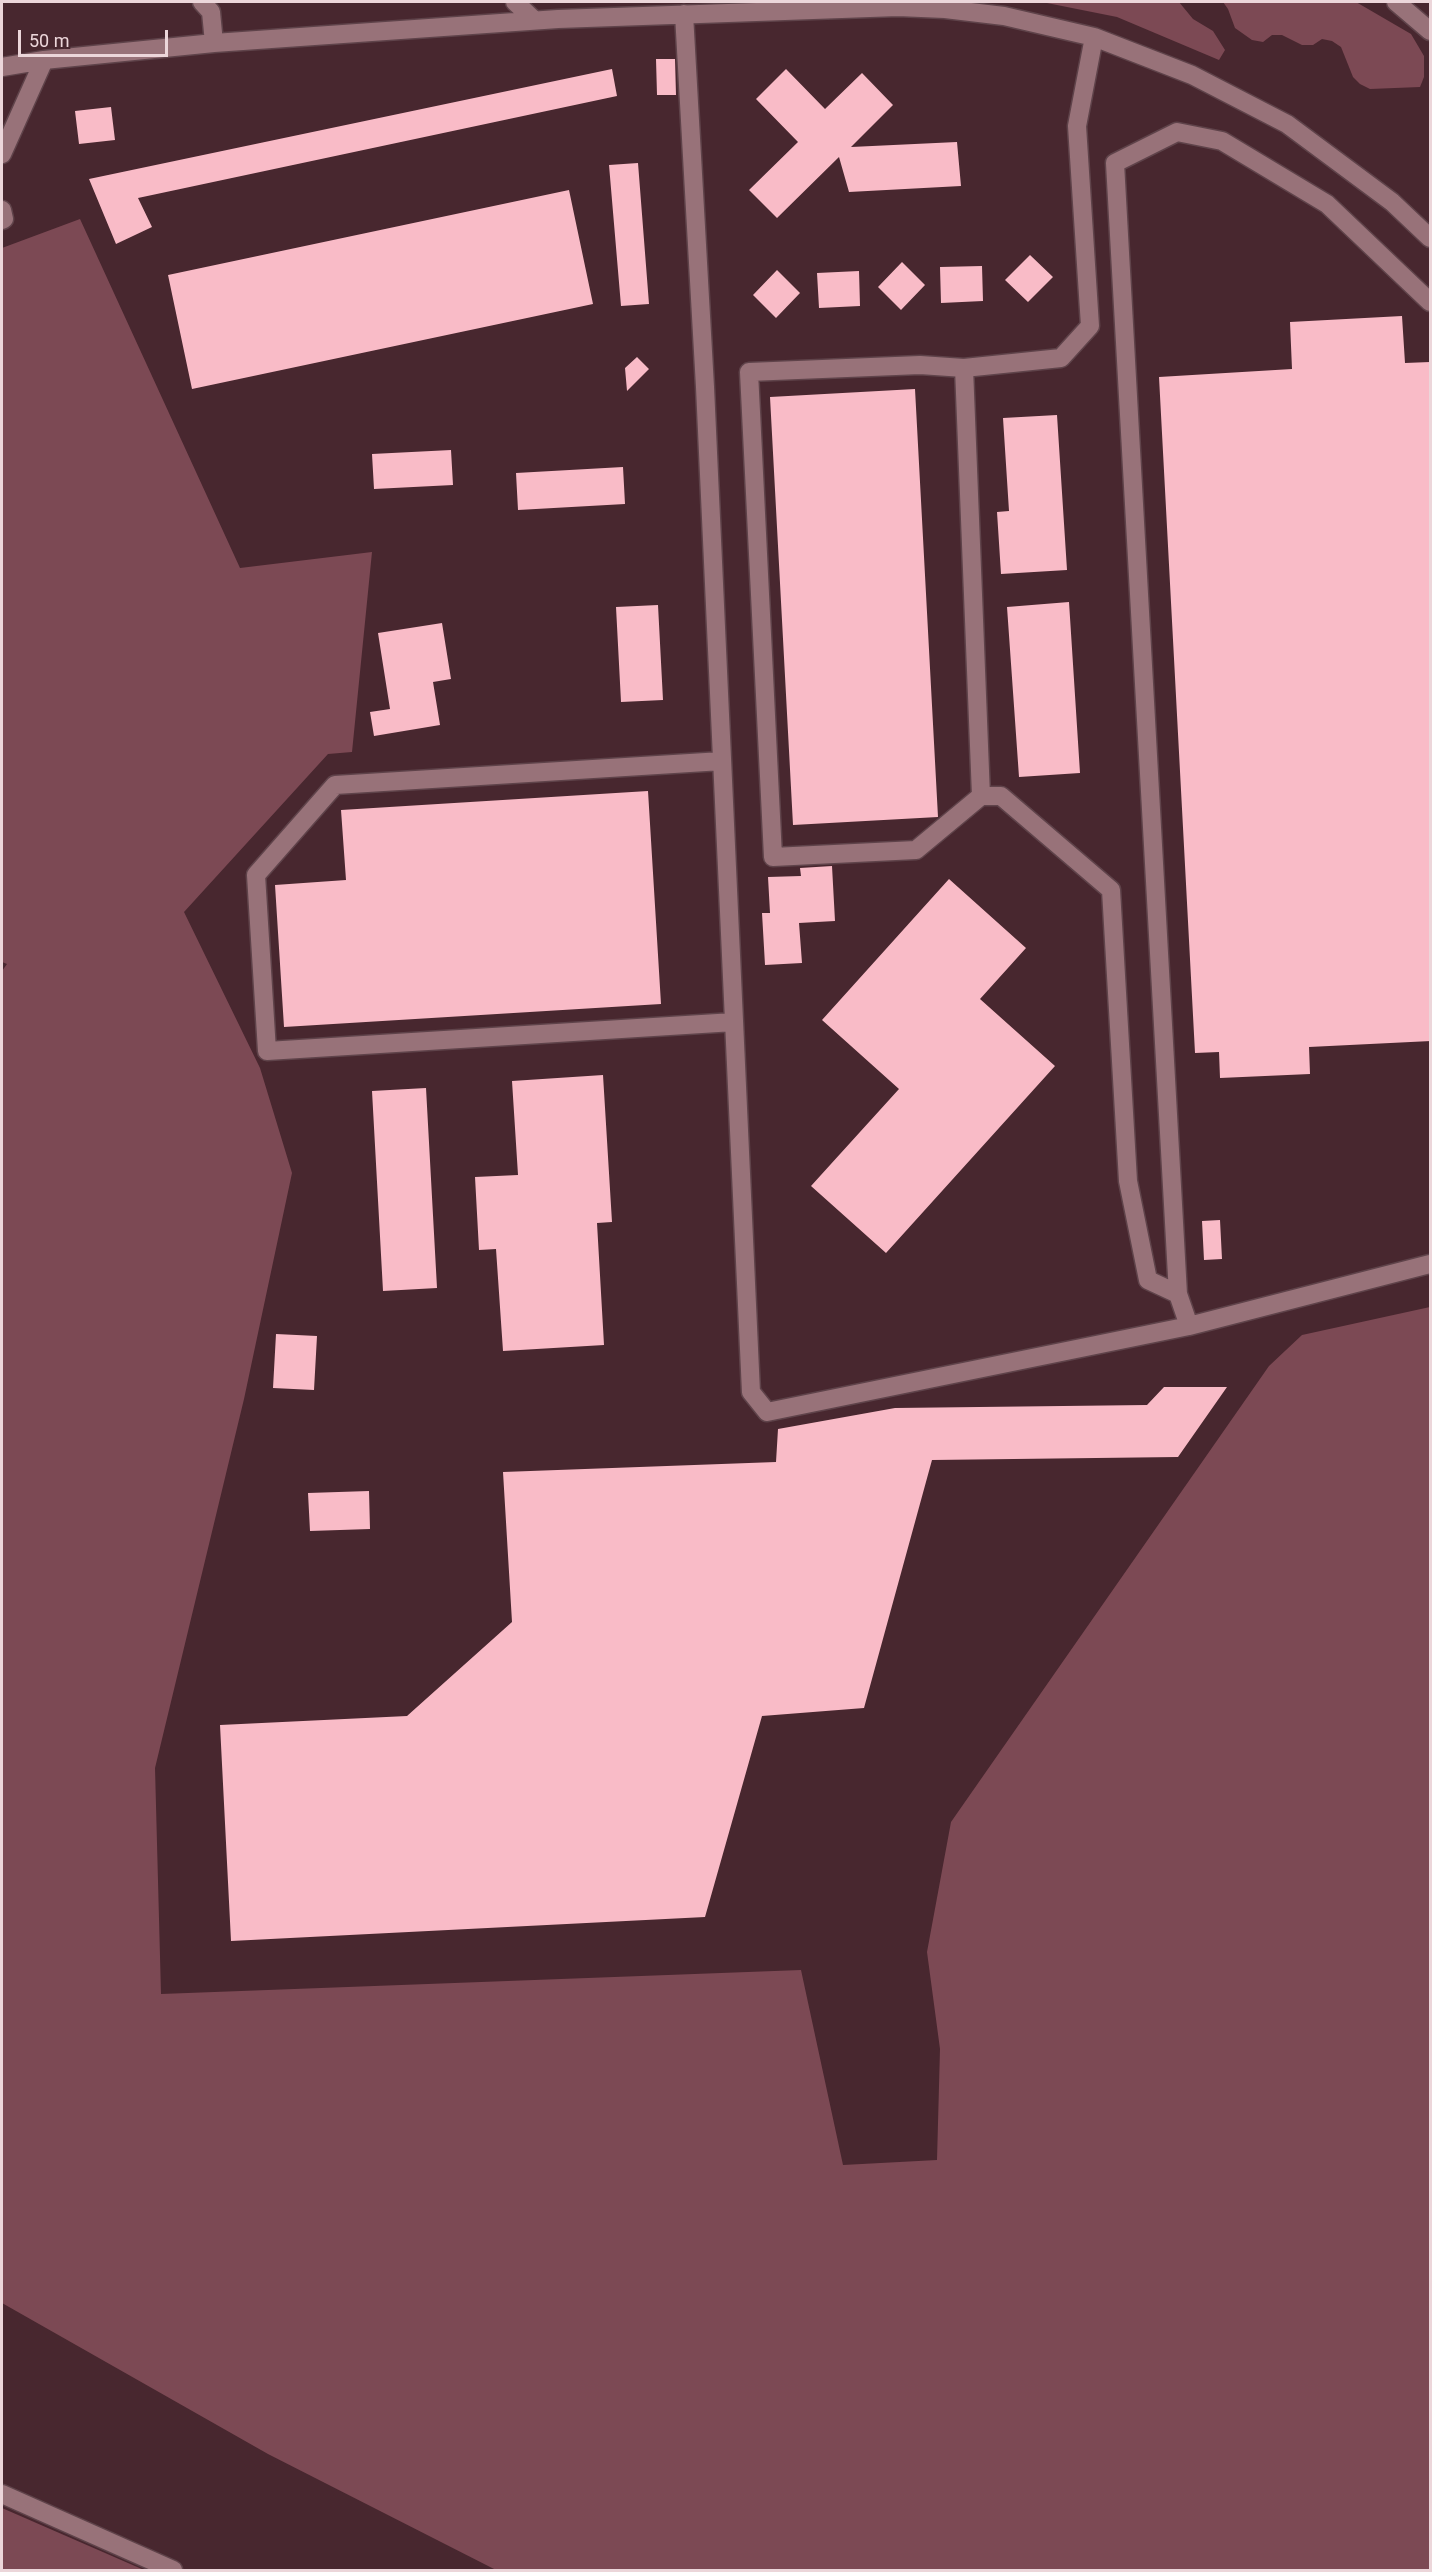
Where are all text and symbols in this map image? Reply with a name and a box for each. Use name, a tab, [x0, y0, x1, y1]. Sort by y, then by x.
scale bar	[21, 18, 171, 56]
text: 50 m	[29, 30, 69, 51]

